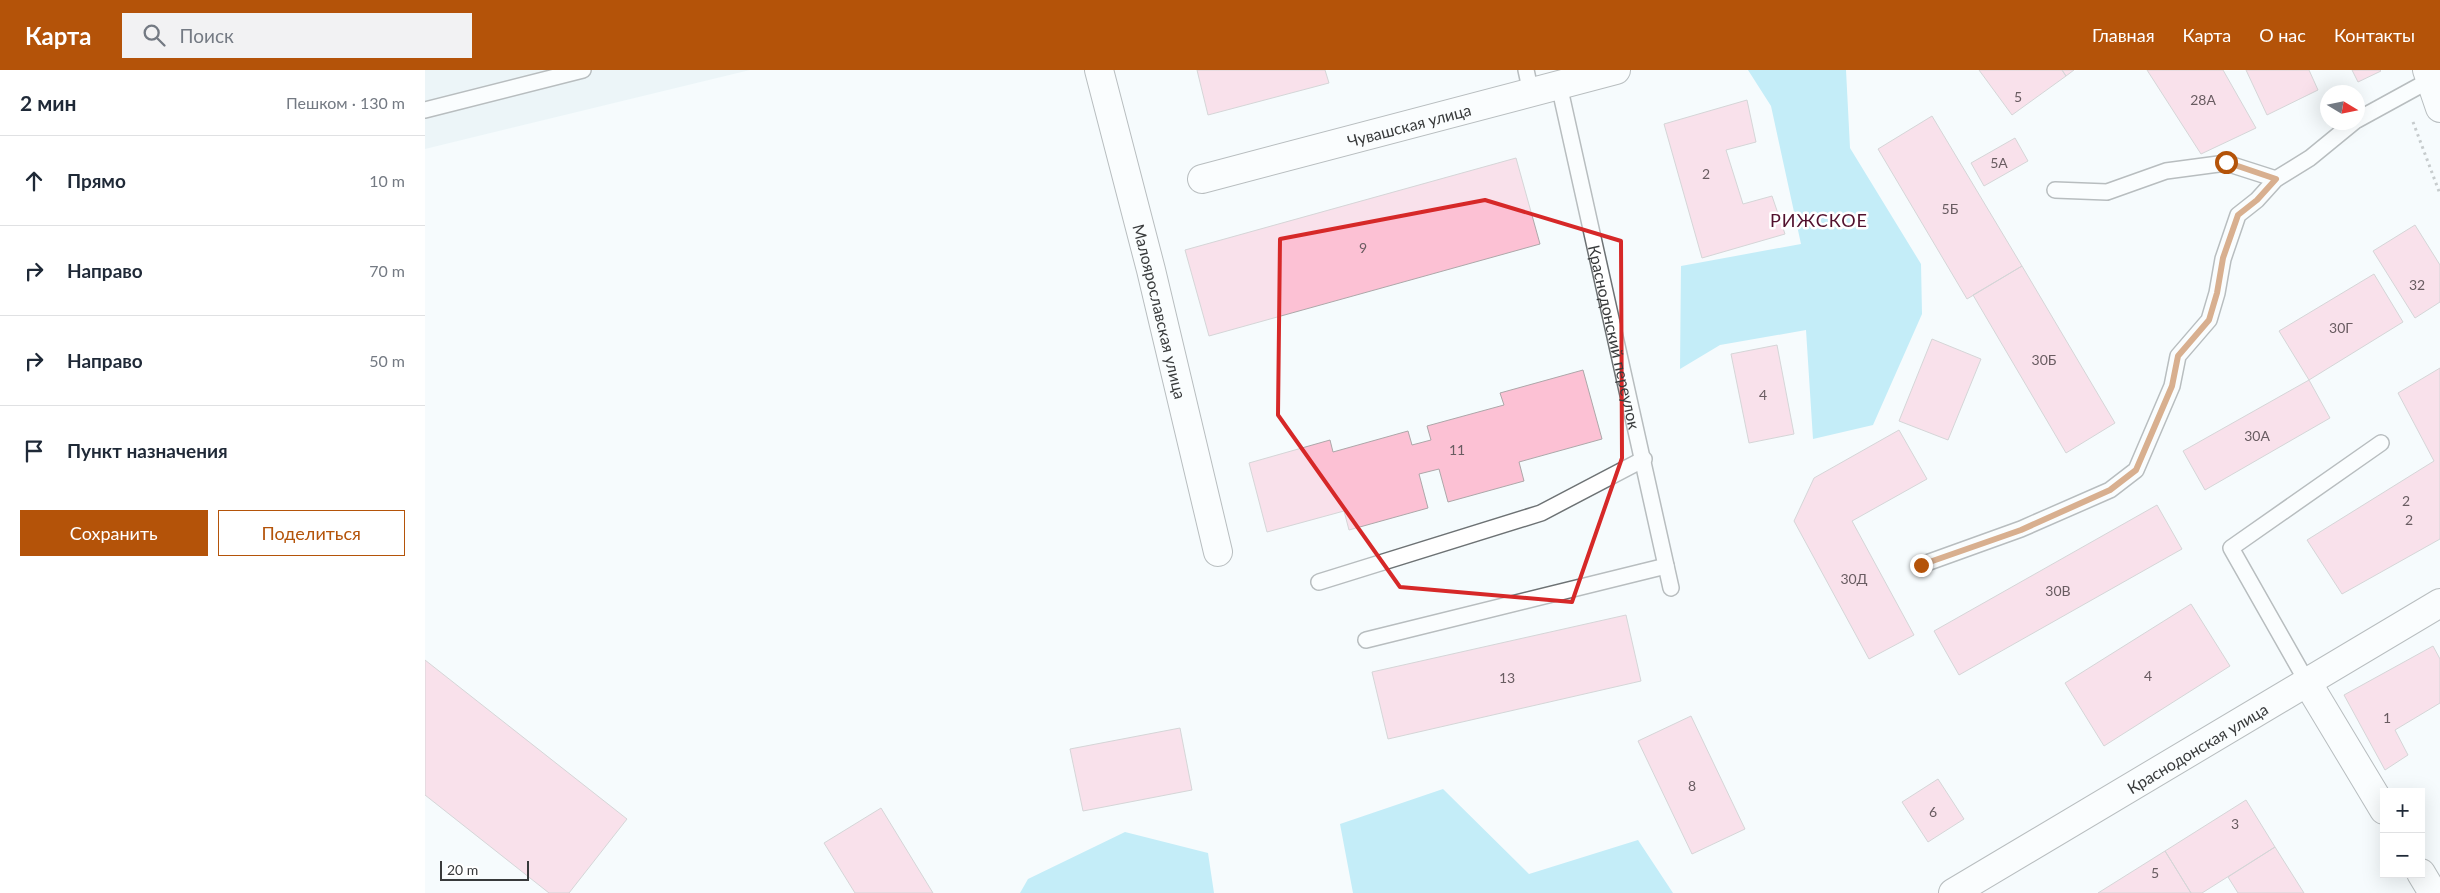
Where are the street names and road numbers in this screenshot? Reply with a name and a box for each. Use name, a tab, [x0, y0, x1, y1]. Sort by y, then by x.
street label: Чувашская улица	[1345, 99, 1473, 150]
street label: Малоярославская улица	[1130, 222, 1191, 401]
street label: Краснодонский переулок	[1585, 243, 1645, 431]
street label: Краснодонская улица	[2123, 698, 2271, 797]

